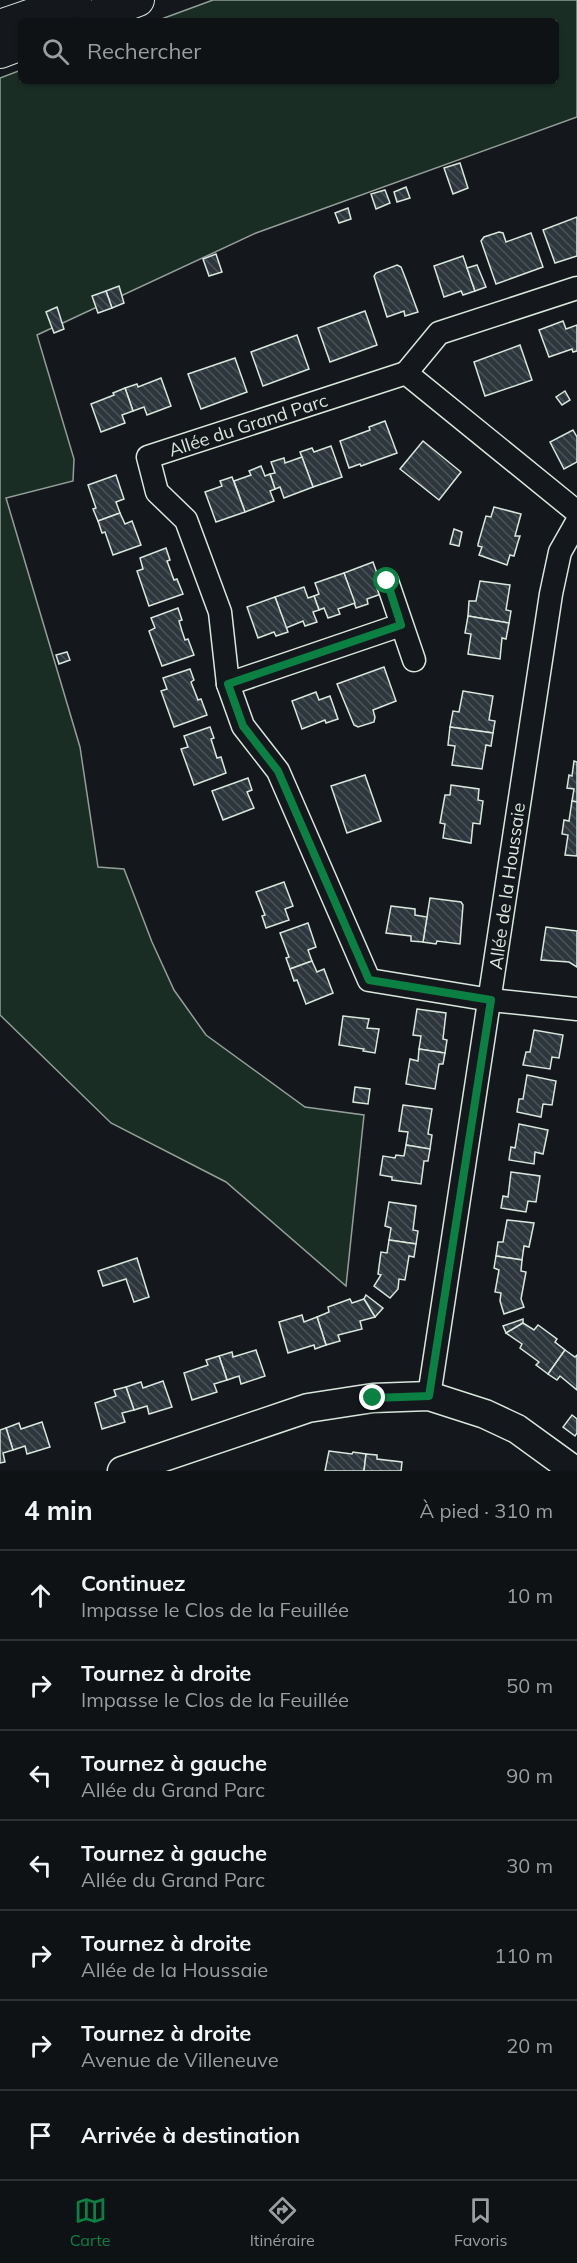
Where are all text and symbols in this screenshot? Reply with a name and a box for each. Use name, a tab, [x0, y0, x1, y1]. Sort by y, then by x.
search box	[18, 18, 559, 84]
icon: search	[39, 35, 72, 68]
text: Rechercher	[87, 37, 201, 65]
street label: Allée du Grand Parc	[166, 388, 330, 462]
route start	[373, 567, 399, 593]
street label: Allée de la Houssaie	[484, 801, 530, 971]
route end	[359, 1384, 385, 1410]
text: 4 min	[24, 1494, 93, 1527]
text: À pied · 310 m	[420, 1498, 553, 1523]
text: Continuez	[81, 1569, 186, 1597]
icon: ahead	[24, 1579, 57, 1612]
text: 10 m	[506, 1583, 553, 1608]
text: Impasse le Clos de la Feuillée	[81, 1597, 349, 1622]
text: Tournez à droite	[81, 1659, 251, 1687]
icon: right	[24, 1669, 57, 1702]
text: 50 m	[506, 1673, 553, 1698]
text: Impasse le Clos de la Feuillée	[81, 1687, 349, 1712]
text: Tournez à gauche	[81, 1749, 267, 1777]
icon: left	[24, 1759, 57, 1792]
text: 90 m	[506, 1763, 553, 1788]
text: Allée du Grand Parc	[81, 1777, 265, 1802]
text: Tournez à gauche	[81, 1839, 267, 1867]
icon: left	[24, 1849, 57, 1882]
text: 30 m	[506, 1853, 553, 1878]
text: Allée du Grand Parc	[81, 1867, 265, 1892]
text: Tournez à droite	[81, 1929, 251, 1957]
icon: right	[24, 1939, 57, 1972]
text: 110 m	[494, 1943, 553, 1968]
text: Allée de la Houssaie	[81, 1957, 268, 1982]
text: Tournez à droite	[81, 2019, 251, 2047]
icon: right	[24, 2029, 57, 2062]
text: 20 m	[506, 2033, 553, 2058]
text: Avenue de Villeneuve	[81, 2047, 279, 2072]
icon: arrive	[24, 2119, 57, 2152]
text: Arrivée à destination	[81, 2121, 300, 2149]
tab: Carte	[70, 2194, 110, 2250]
tab: Itinéraire	[250, 2194, 315, 2250]
tab: Favoris	[454, 2194, 507, 2250]

